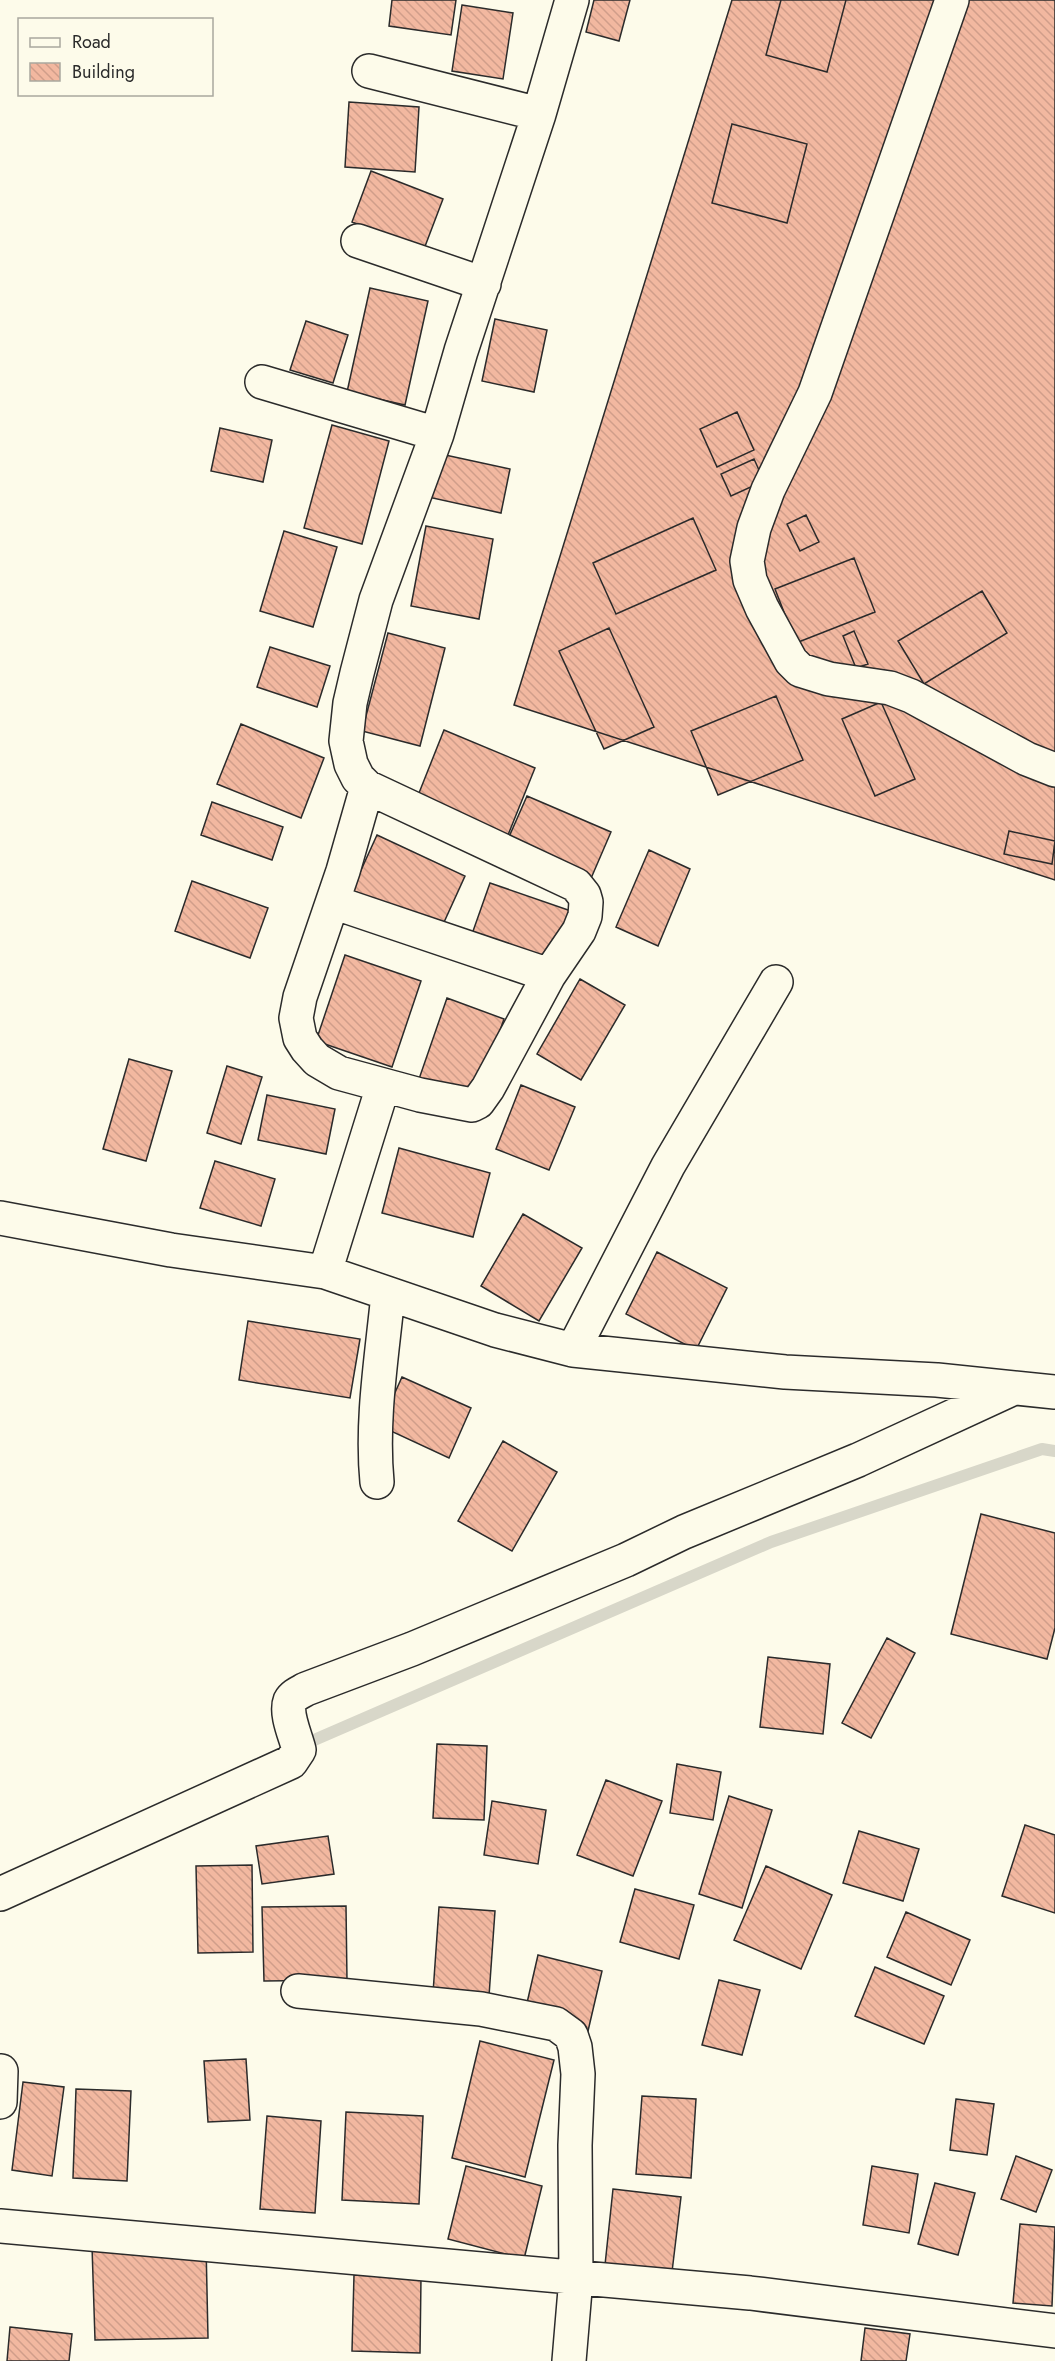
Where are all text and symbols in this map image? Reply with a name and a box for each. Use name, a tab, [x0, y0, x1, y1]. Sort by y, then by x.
legend	[18, 18, 213, 96]
text: Road	[72, 29, 111, 55]
text: Building	[72, 59, 135, 85]

